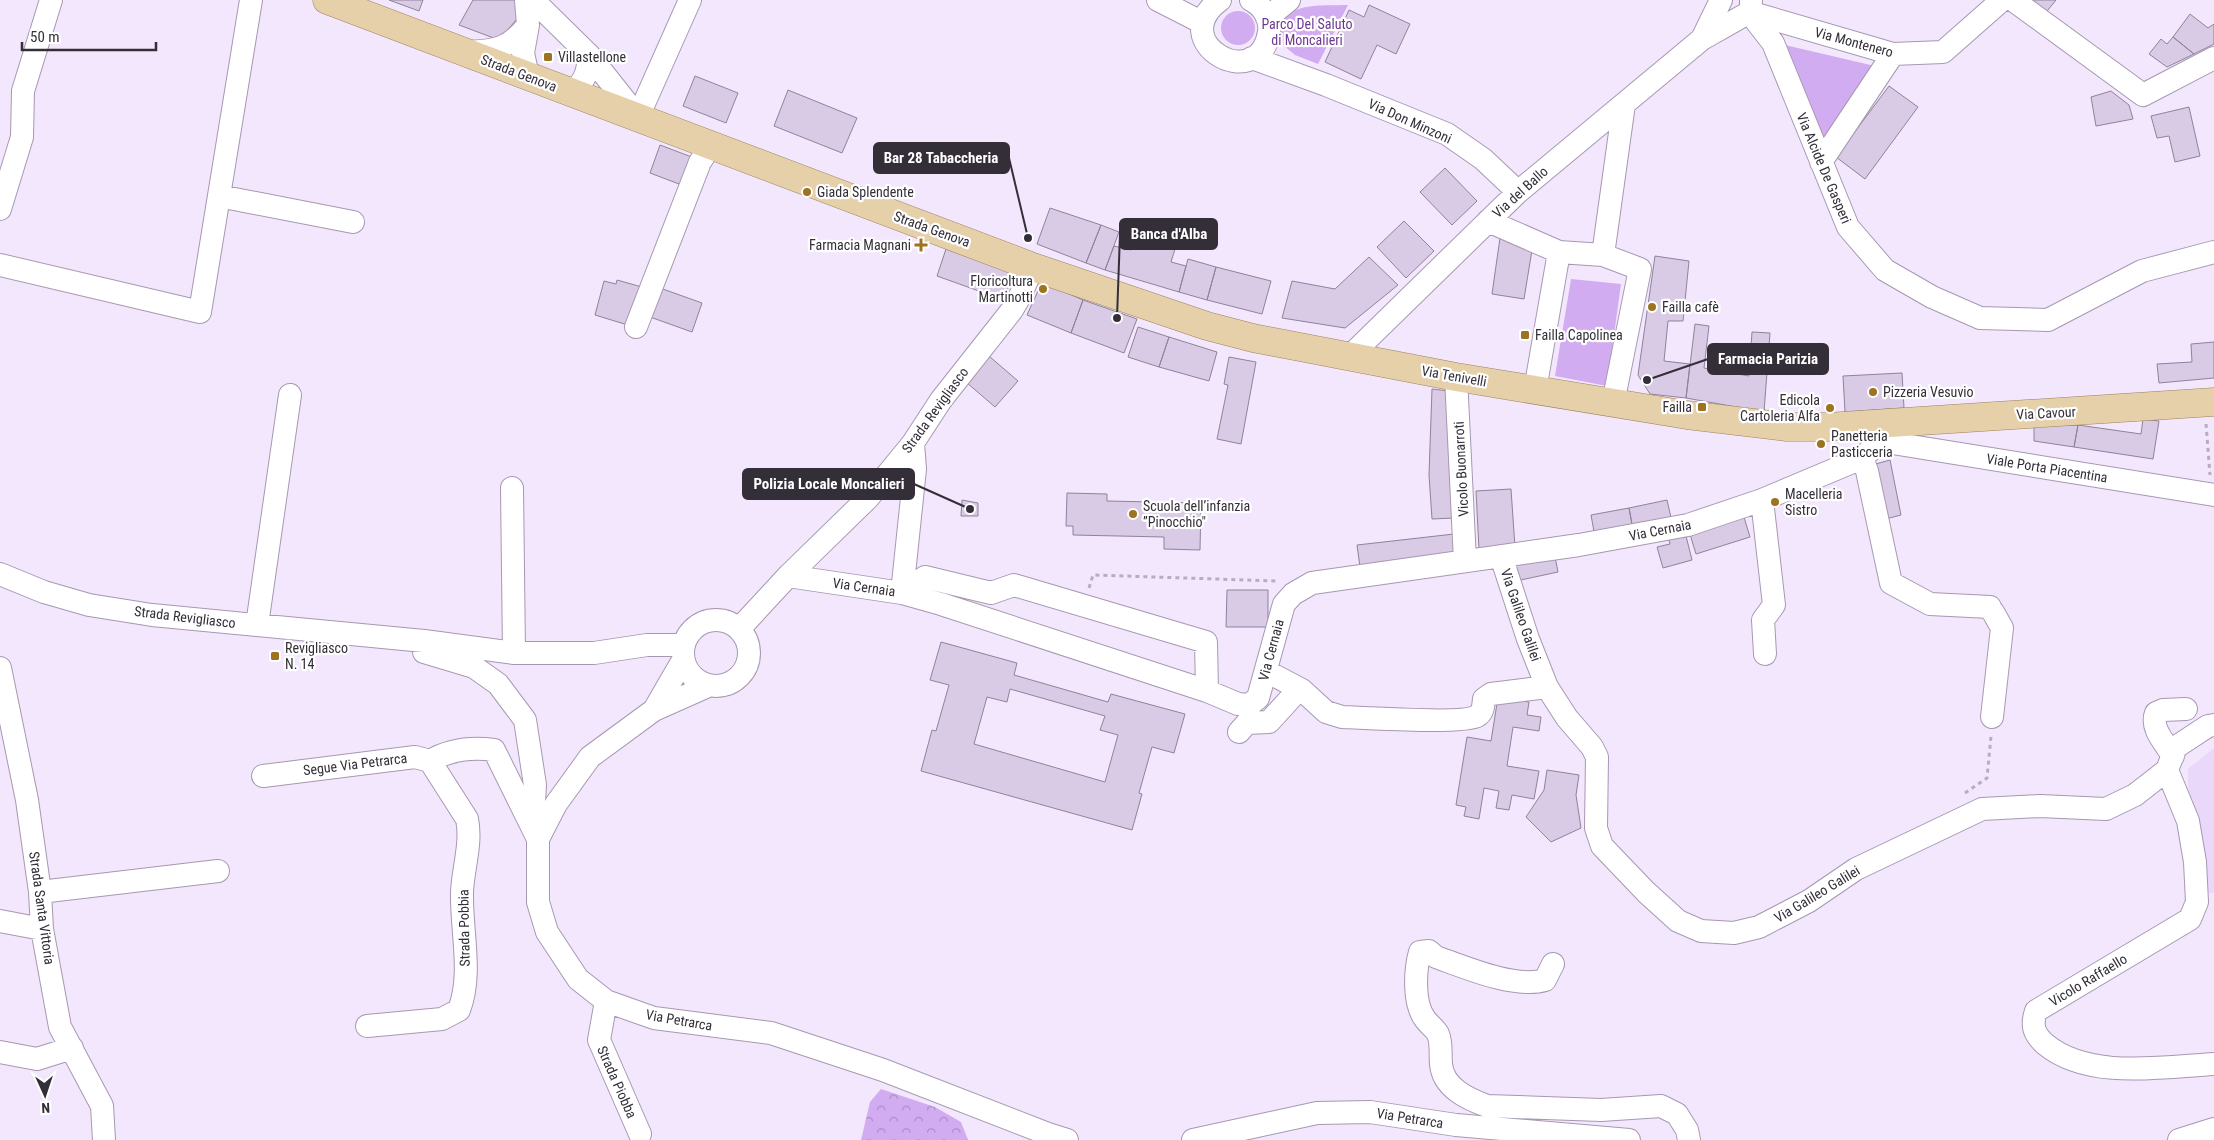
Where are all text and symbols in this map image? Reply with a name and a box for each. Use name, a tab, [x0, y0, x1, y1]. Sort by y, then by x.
park label: Parco Del Saluto di Moncalieri	[1261, 16, 1353, 48]
scale bar	[22, 20, 156, 52]
street label: Via Montenero	[1813, 24, 1895, 60]
text: 50 m	[30, 28, 60, 46]
place label: Villastellone	[558, 49, 627, 65]
street label: Strada Genova	[479, 51, 559, 95]
marker: Villastellone	[542, 51, 554, 63]
street label: Via Don Minzoni	[1366, 95, 1454, 147]
street label: Via Alcide De Gasperi	[1793, 110, 1855, 226]
callout: Bar 28 Tabaccheria	[874, 143, 1009, 173]
text: Bar 28 Tabaccheria	[884, 149, 998, 167]
street label: Via del Ballo	[1489, 163, 1551, 221]
place label: Giada Splendente	[817, 184, 914, 200]
marker: Giada Splendente	[801, 186, 813, 198]
street label: Strada Genova	[892, 208, 972, 250]
callout: Banca d'Alba	[1120, 219, 1217, 249]
text: Banca d'Alba	[1131, 225, 1207, 243]
place label: Farmacia Magnani	[809, 237, 911, 253]
marker: Farmacia Magnani	[915, 239, 927, 251]
place label: Floricoltura Martinotti	[970, 273, 1033, 305]
marker: Floricoltura Martinotti	[1037, 283, 1049, 295]
place label: Failla cafè	[1662, 299, 1719, 315]
marker: Failla cafè	[1646, 301, 1658, 313]
place label: Failla Capolinea	[1535, 327, 1623, 343]
marker: Failla Capolinea	[1519, 329, 1531, 341]
callout: Farmacia Parizia	[1708, 344, 1828, 374]
text: Farmacia Parizia	[1718, 350, 1818, 368]
street label: Via Tenivelli	[1420, 362, 1488, 390]
street label: Strada Revigliasco	[899, 364, 971, 456]
place label: Pizzeria Vesuvio	[1883, 384, 1974, 400]
marker: Pizzeria Vesuvio	[1867, 386, 1879, 398]
place label: Edicola Cartoleria Alfa	[1740, 392, 1820, 424]
place label: Failla	[1662, 399, 1692, 415]
marker: Failla	[1696, 401, 1708, 413]
marker: Edicola Cartoleria Alfa	[1824, 402, 1836, 414]
street label: Via Cavour	[2016, 403, 2076, 423]
street label: Vicolo Buonarroti	[1451, 421, 1471, 517]
place label: Panetteria Pasticceria	[1831, 428, 1893, 460]
marker: Panetteria Pasticceria	[1815, 438, 1827, 450]
street label: Viale Porta Piacentina	[1985, 451, 2109, 485]
callout: Polizia Locale Moncalieri	[743, 469, 914, 499]
text: Polizia Locale Moncalieri	[753, 475, 905, 493]
place label: Macelleria Sistro	[1785, 486, 1842, 518]
marker: Macelleria Sistro	[1769, 496, 1781, 508]
place label: Scuola dell’infanzia ”Pinocchio"	[1143, 498, 1250, 530]
marker: Scuola dell’infanzia ”Pinocchio"	[1127, 508, 1139, 520]
street label: Via Cernaia	[1627, 516, 1693, 544]
street label: Via Galileo Galilei	[1498, 567, 1544, 663]
street label: Via Cernaia	[832, 575, 896, 599]
street label: Strada Revigliasco	[133, 603, 237, 631]
street label: Via Cernaia	[1255, 617, 1287, 683]
place label: Revigliasco N. 14	[285, 640, 348, 672]
marker: Revigliasco N. 14	[269, 650, 281, 662]
street label: Segue Via Petrarca	[302, 750, 408, 778]
street label: Strada Santa Vittoria	[26, 850, 58, 966]
street label: Via Galileo Galilei	[1771, 862, 1863, 926]
street label: Strada Pobbia	[455, 889, 473, 967]
street label: Vicolo Raffaello	[2046, 951, 2130, 1009]
street label: Via Petrarca	[644, 1006, 714, 1034]
street label: Strada Piobba	[594, 1043, 640, 1121]
north arrow	[20, 1070, 70, 1120]
text: N	[41, 1100, 50, 1116]
street label: Via Petrarca	[1375, 1105, 1445, 1131]

